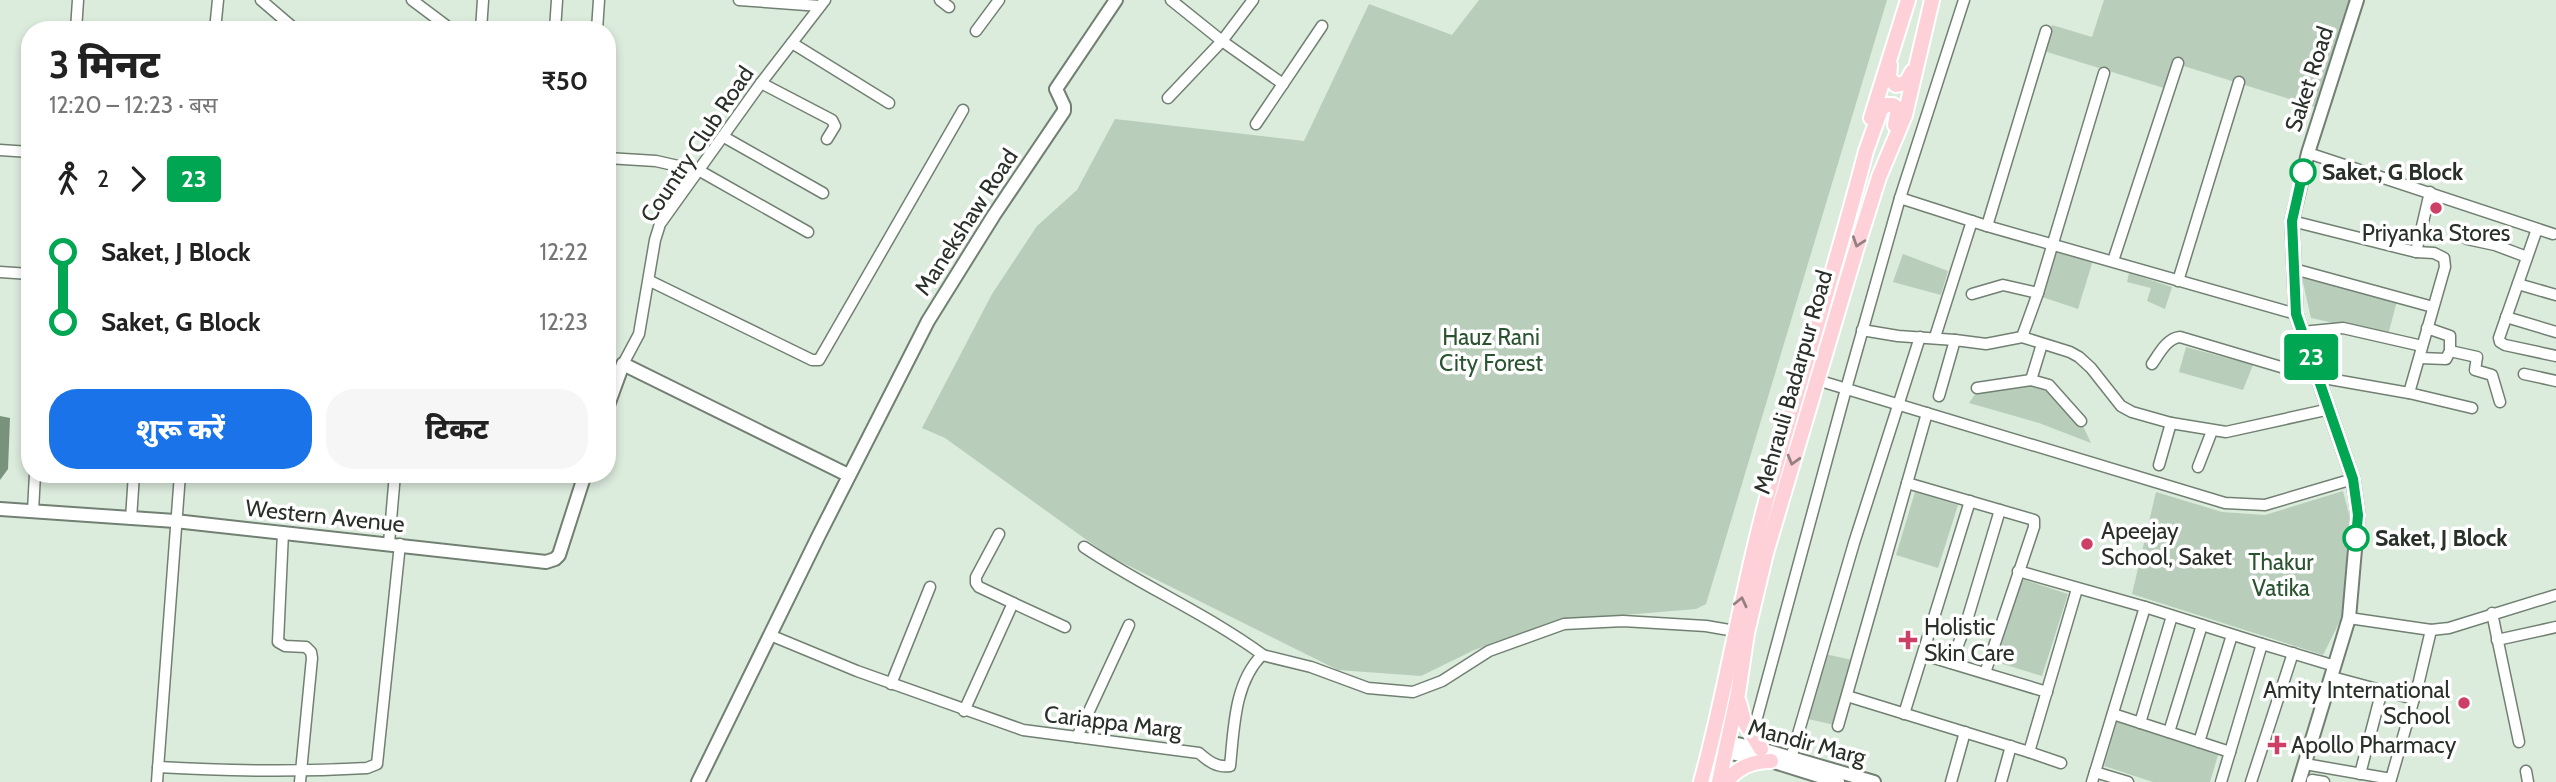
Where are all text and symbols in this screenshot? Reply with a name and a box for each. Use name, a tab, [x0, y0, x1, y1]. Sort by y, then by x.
street label: Saket Road	[2279, 23, 2339, 135]
text: 3 मिनट	[49, 41, 160, 88]
street label: Country Club Road	[634, 61, 760, 227]
text: ₹50	[542, 65, 588, 97]
text: 12:20 – 12:23 · बस	[49, 91, 218, 119]
street label: Manekshaw Road	[908, 144, 1024, 300]
place label: Saket, G Block	[2322, 158, 2464, 186]
marker: Saket, G Block	[2290, 159, 2316, 185]
icon: walk	[49, 160, 87, 198]
icon: forward	[119, 160, 157, 198]
text: 23	[181, 164, 207, 193]
text: 2	[97, 165, 109, 193]
marker: Priyanka Stores	[2428, 200, 2444, 216]
place label: Priyanka Stores	[2362, 219, 2510, 247]
one-way arrow	[1852, 235, 1867, 247]
text: Saket, J Block	[101, 236, 251, 268]
text: 12:22	[540, 238, 588, 266]
street label: Mehrauli Badarpur Road	[1748, 267, 1838, 497]
text: Saket, G Block	[101, 306, 261, 338]
text: 12:23	[539, 308, 588, 336]
park label: Hauz Rani City Forest	[1439, 323, 1543, 377]
line badge: 23	[2280, 334, 2342, 380]
text: 23	[2298, 342, 2324, 371]
button: शुरू करें	[49, 389, 312, 469]
button: टिकट	[326, 389, 588, 469]
one-way arrow	[1787, 453, 1802, 465]
street label: Western Avenue	[244, 494, 406, 538]
place label: Apeejay School, Saket	[2101, 517, 2232, 571]
place label: Saket, J Block	[2375, 524, 2508, 552]
marker: Saket, J Block	[2343, 525, 2369, 551]
marker: Apeejay School, Saket	[2079, 536, 2095, 552]
park label: Thakur Vatika	[2248, 548, 2314, 602]
one-way arrow	[1733, 596, 1747, 608]
place label: Holistic Skin Care	[1924, 613, 2015, 667]
marker: Holistic Skin Care	[1898, 630, 1918, 650]
place label: Amity International School	[2263, 676, 2451, 730]
marker: Amity International School	[2456, 695, 2472, 711]
street label: Cariappa Marg	[1043, 700, 1184, 744]
street label: Mandir Marg	[1745, 713, 1869, 771]
place label: Apollo Pharmacy	[2291, 731, 2457, 759]
marker: Apollo Pharmacy	[2269, 737, 2285, 753]

